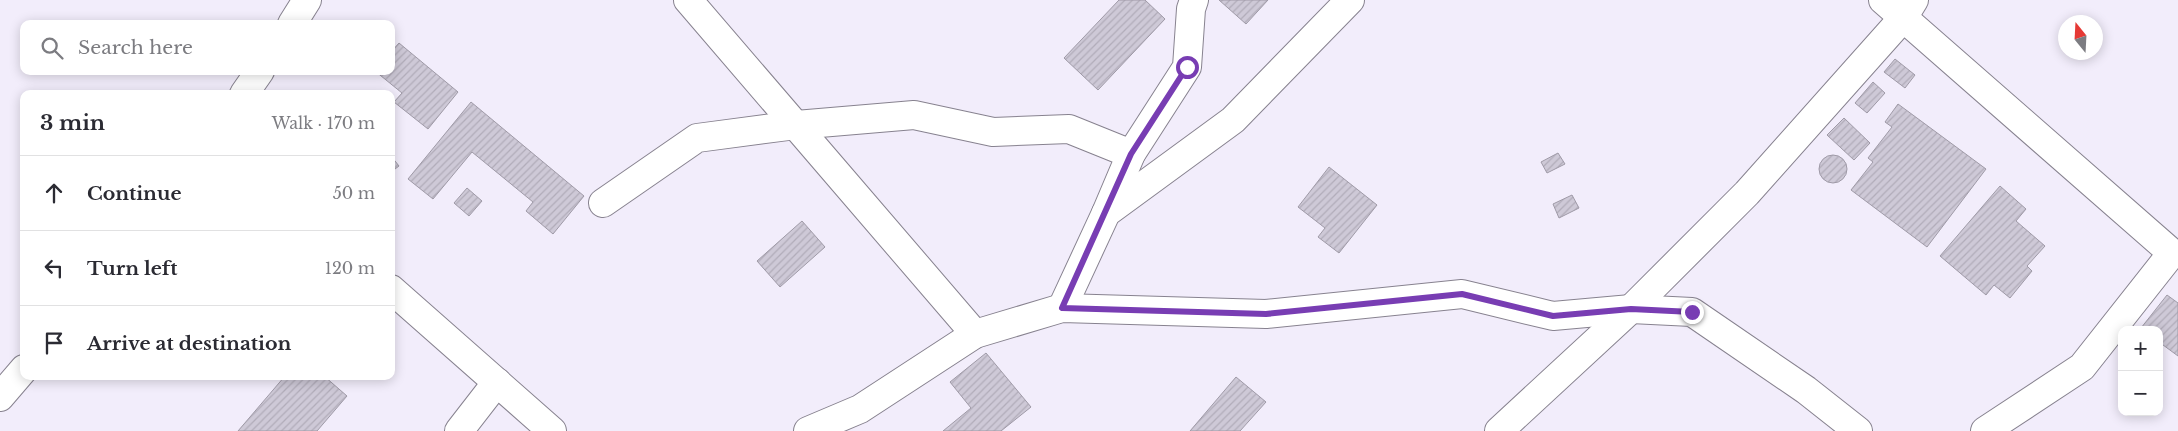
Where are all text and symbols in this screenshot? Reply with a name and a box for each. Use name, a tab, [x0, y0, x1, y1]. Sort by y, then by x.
north arrow	[2058, 15, 2103, 60]
search box	[20, 20, 395, 75]
icon: search	[38, 34, 66, 62]
text: Search here	[78, 36, 193, 59]
route start	[1176, 56, 1199, 79]
text: 3 min	[40, 110, 105, 136]
text: Walk · 170 m	[272, 113, 375, 133]
icon: ahead	[40, 179, 68, 207]
text: Continue	[87, 182, 182, 205]
text: 50 m	[333, 183, 375, 203]
icon: left	[40, 254, 68, 282]
text: Turn left	[87, 257, 178, 280]
text: 120 m	[325, 258, 375, 278]
route end	[1681, 301, 1704, 324]
map controls	[2118, 326, 2163, 416]
button: +	[2118, 326, 2163, 371]
icon: arrive	[40, 329, 68, 357]
text: Arrive at destination	[87, 332, 291, 355]
button: −	[2118, 371, 2163, 416]

